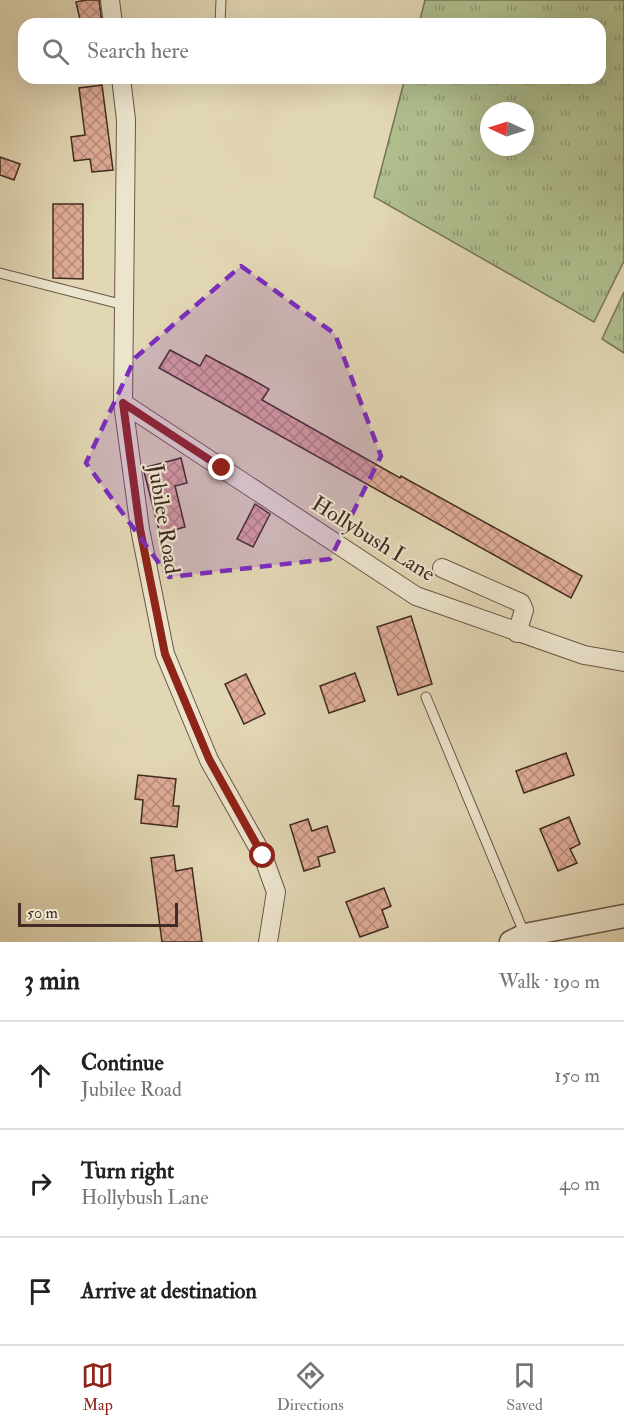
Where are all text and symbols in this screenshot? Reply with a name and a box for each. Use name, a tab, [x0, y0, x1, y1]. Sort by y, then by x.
search box	[18, 18, 606, 84]
icon: search	[39, 35, 72, 68]
text: Search here	[87, 37, 189, 65]
north arrow	[480, 102, 534, 156]
route end	[208, 454, 234, 480]
street label: Jubilee Road	[141, 461, 187, 576]
street label: Hollybush Lane	[307, 490, 440, 588]
route start	[249, 842, 275, 868]
scale bar	[18, 900, 178, 928]
text: 50 m	[27, 903, 58, 923]
text: 3 min	[24, 965, 80, 997]
text: Walk · 190 m	[499, 969, 600, 994]
text: Continue	[81, 1049, 164, 1077]
icon: ahead	[24, 1059, 57, 1092]
text: 150 m	[554, 1063, 600, 1088]
text: Jubilee Road	[81, 1077, 182, 1102]
text: Turn right	[81, 1157, 174, 1185]
icon: right	[24, 1167, 57, 1200]
text: 40 m	[559, 1171, 600, 1196]
text: Hollybush Lane	[81, 1185, 209, 1210]
icon: arrive	[24, 1275, 57, 1308]
text: Arrive at destination	[81, 1277, 257, 1305]
tab: Map	[81, 1359, 114, 1415]
tab: Directions	[277, 1359, 344, 1415]
tab: Saved	[506, 1359, 543, 1415]

